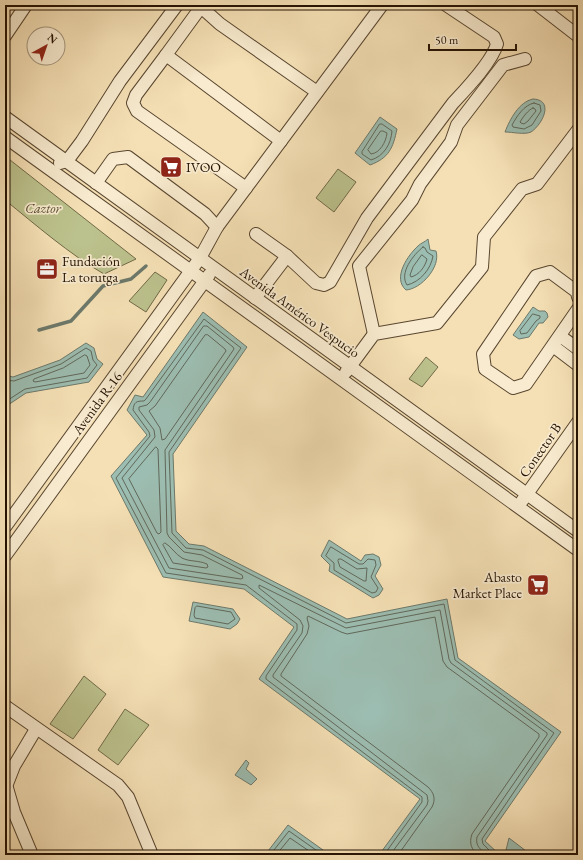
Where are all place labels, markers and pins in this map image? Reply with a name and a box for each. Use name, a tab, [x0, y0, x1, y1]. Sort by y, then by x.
supermarket icon: IVOO	[158, 154, 184, 180]
place label: IVOO	[186, 158, 221, 176]
place label: Fundación La torutga	[62, 252, 121, 286]
office icon: Fundación La torutga	[34, 256, 60, 282]
place label: Abasto Market Place	[453, 568, 523, 602]
supermarket icon: Abasto Market Place	[525, 572, 551, 598]

